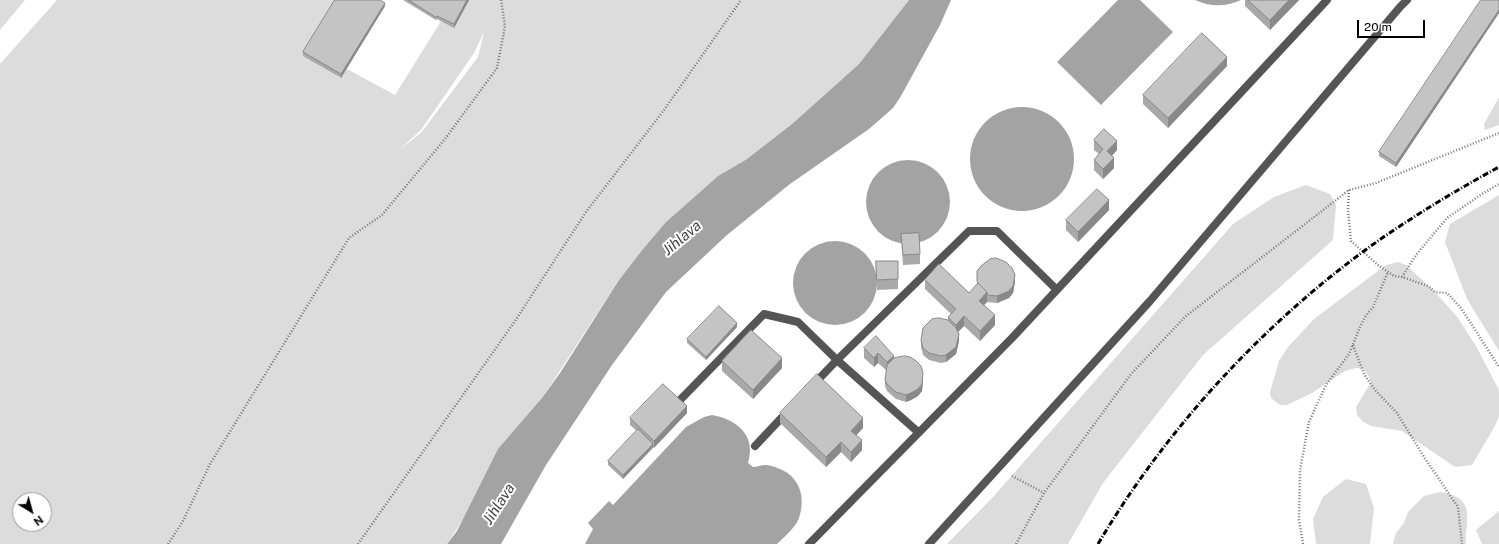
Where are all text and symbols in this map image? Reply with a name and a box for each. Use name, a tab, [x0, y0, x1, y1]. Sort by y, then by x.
scale bar	[1359, 12, 1427, 38]
text: 20 m	[1364, 20, 1392, 34]
water label: Jihlava	[659, 217, 705, 259]
water label: Jihlava	[479, 480, 519, 528]
north arrow	[12, 492, 52, 532]
text: N	[32, 513, 46, 528]

